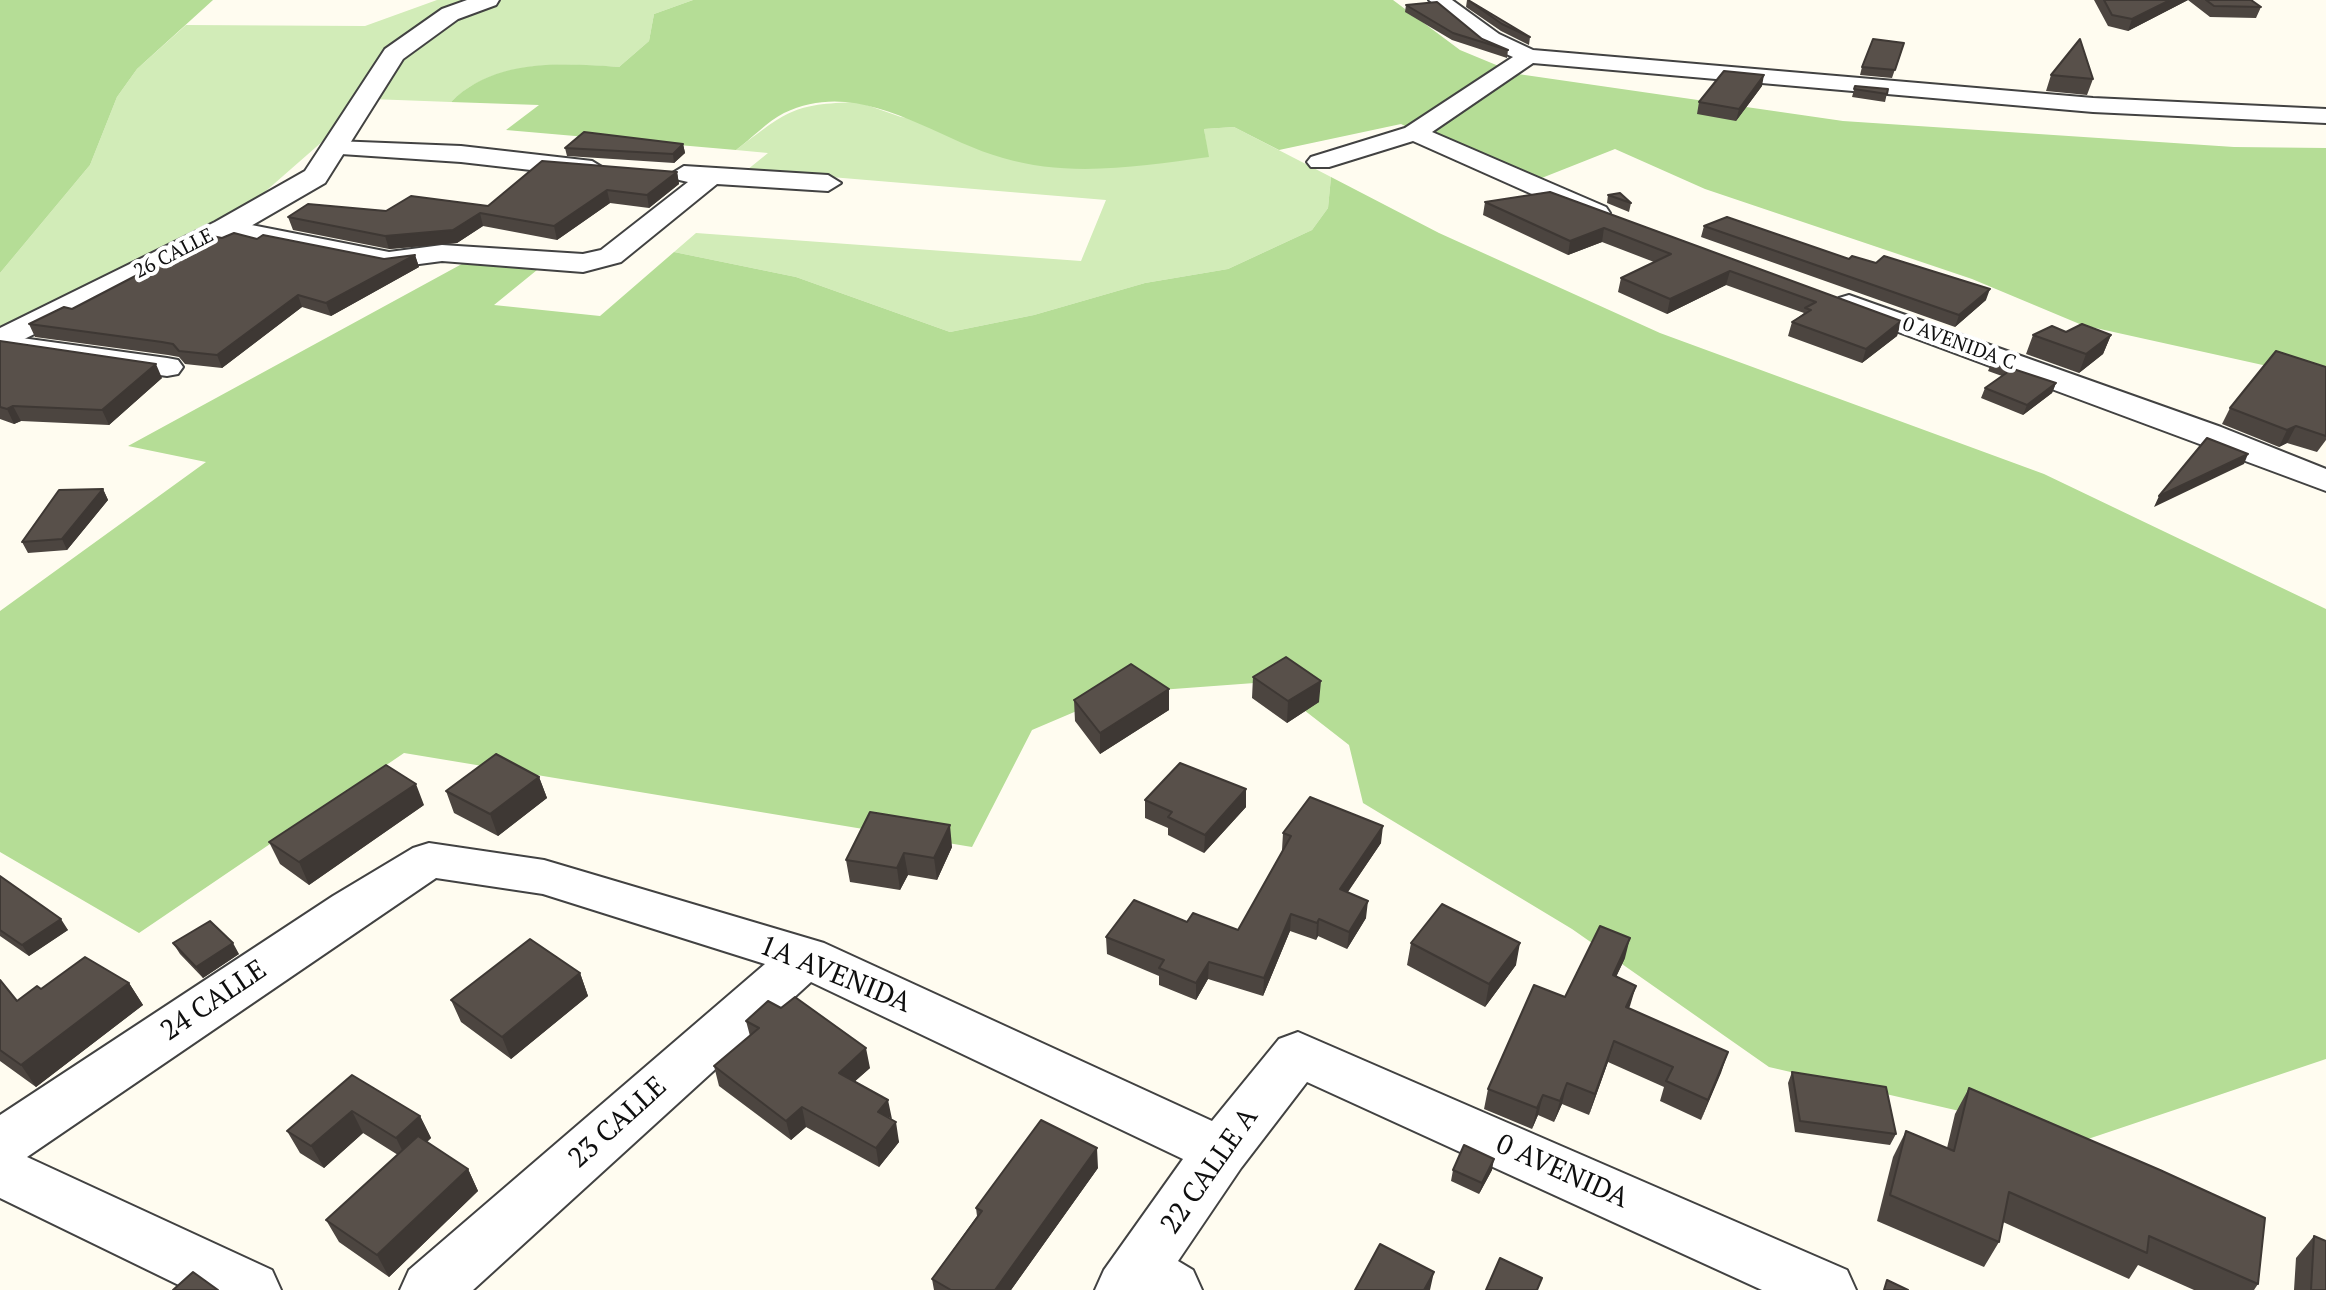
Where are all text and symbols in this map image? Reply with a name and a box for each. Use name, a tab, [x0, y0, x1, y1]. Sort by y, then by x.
street label: 26 CALLE	[130, 224, 218, 284]
street label: 0 AVENIDA C	[1899, 312, 2019, 376]
street label: 1A AVENIDA	[754, 929, 916, 1021]
street label: 24 CALLE	[155, 953, 273, 1049]
street label: 23 CALLE	[562, 1070, 674, 1176]
street label: 22 CALLE A	[1154, 1102, 1266, 1240]
street label: 0 AVENIDA	[1491, 1128, 1633, 1216]

